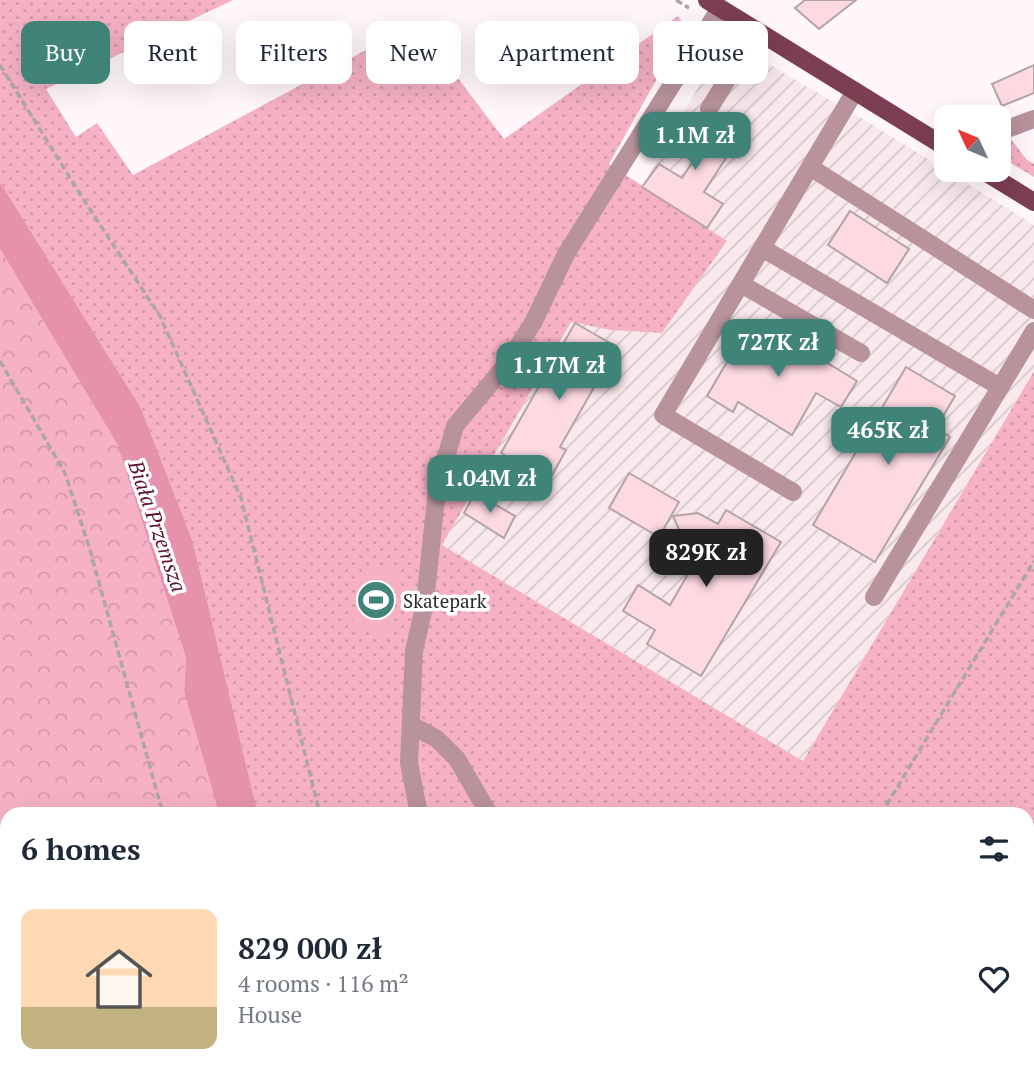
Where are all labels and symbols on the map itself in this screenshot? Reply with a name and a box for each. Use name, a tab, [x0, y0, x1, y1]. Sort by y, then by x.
north arrow	[934, 105, 1012, 182]
pin: 1.1M zł	[630, 113, 760, 172]
pin: 727K zł	[713, 320, 843, 379]
pin: 1.17M zł	[487, 342, 631, 402]
pin: 465K zł	[823, 407, 953, 467]
water label: Biała Przemsza	[122, 456, 194, 596]
pin: 1.04M zł	[418, 456, 562, 515]
pin: 829K zł	[641, 530, 771, 589]
sports icon: Skatepark	[355, 579, 397, 621]
place label: Skatepark	[403, 588, 487, 613]

